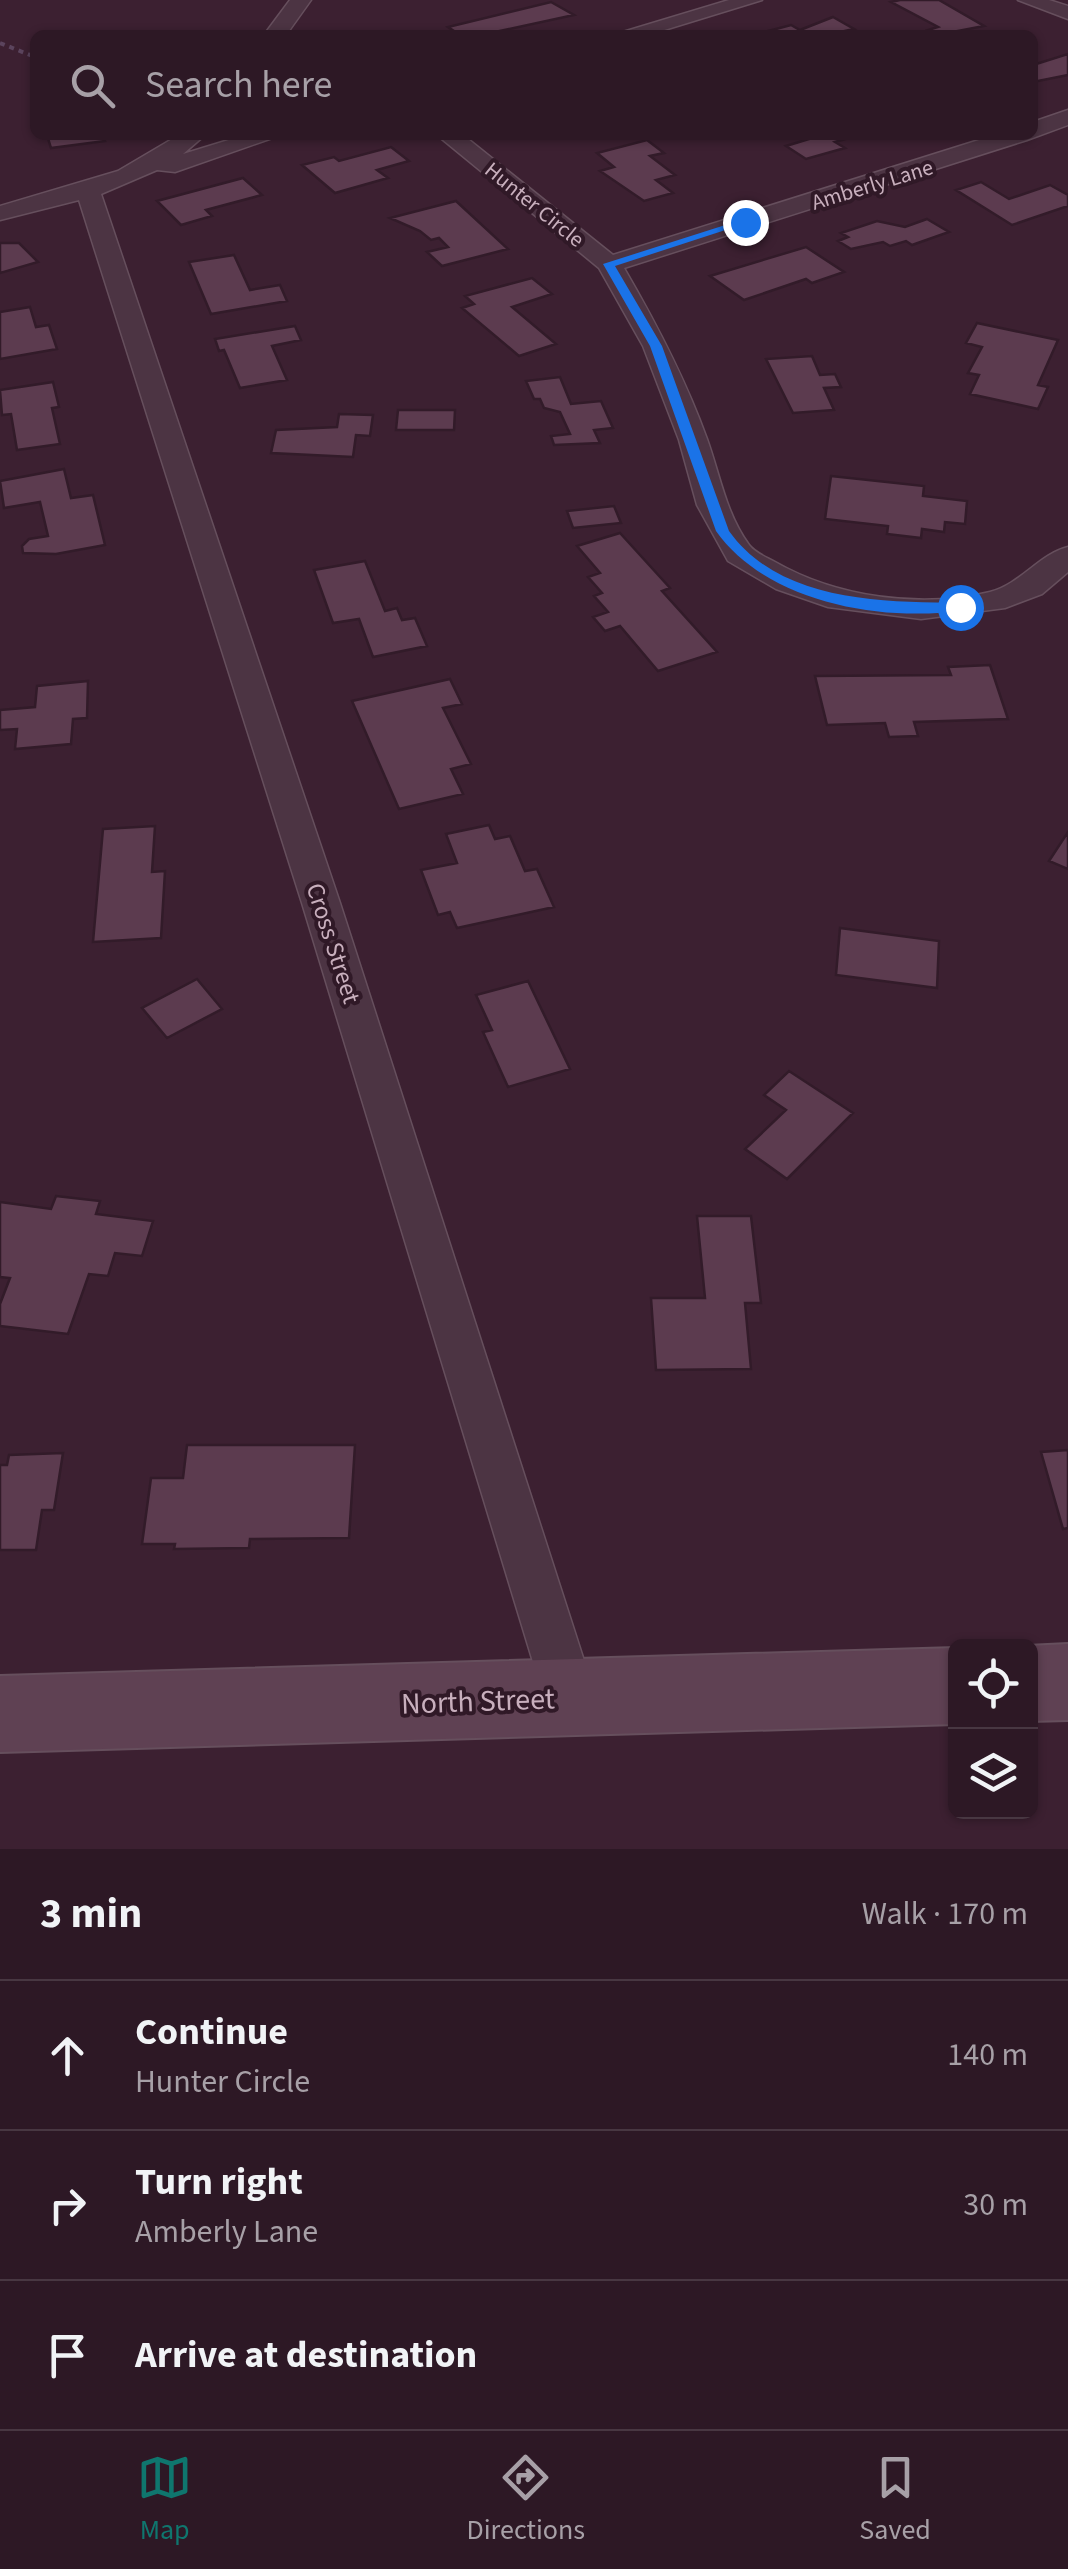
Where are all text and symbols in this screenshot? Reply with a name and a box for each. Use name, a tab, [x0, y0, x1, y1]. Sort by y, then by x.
search box	[30, 30, 1038, 140]
icon: search	[65, 58, 120, 113]
text: Search here	[145, 58, 332, 112]
street label: Amberly Lane	[807, 151, 937, 219]
street label: Hunter Circle	[478, 154, 591, 255]
route end	[723, 200, 769, 246]
route start	[938, 585, 984, 631]
street label: Cross Street	[297, 878, 370, 1009]
map controls	[948, 1639, 1038, 1819]
button: locate	[948, 1639, 1038, 1729]
street label: North Street	[400, 1677, 556, 1726]
button: layers	[948, 1729, 1038, 1819]
text: 3 min	[40, 1884, 142, 1944]
text: Walk · 170 m	[862, 1891, 1028, 1937]
text: Continue	[135, 2005, 288, 2059]
icon: ahead	[40, 2028, 95, 2083]
text: 140 m	[947, 2032, 1028, 2078]
text: Hunter Circle	[135, 2059, 310, 2105]
text: Turn right	[135, 2155, 303, 2209]
icon: right	[40, 2178, 95, 2233]
text: 30 m	[963, 2182, 1028, 2228]
text: Amberly Lane	[135, 2209, 318, 2255]
icon: arrive	[40, 2328, 95, 2383]
text: Arrive at destination	[135, 2328, 477, 2382]
tab: Map	[137, 2450, 192, 2550]
tab: Directions	[467, 2450, 585, 2550]
tab: Saved	[859, 2450, 931, 2550]

